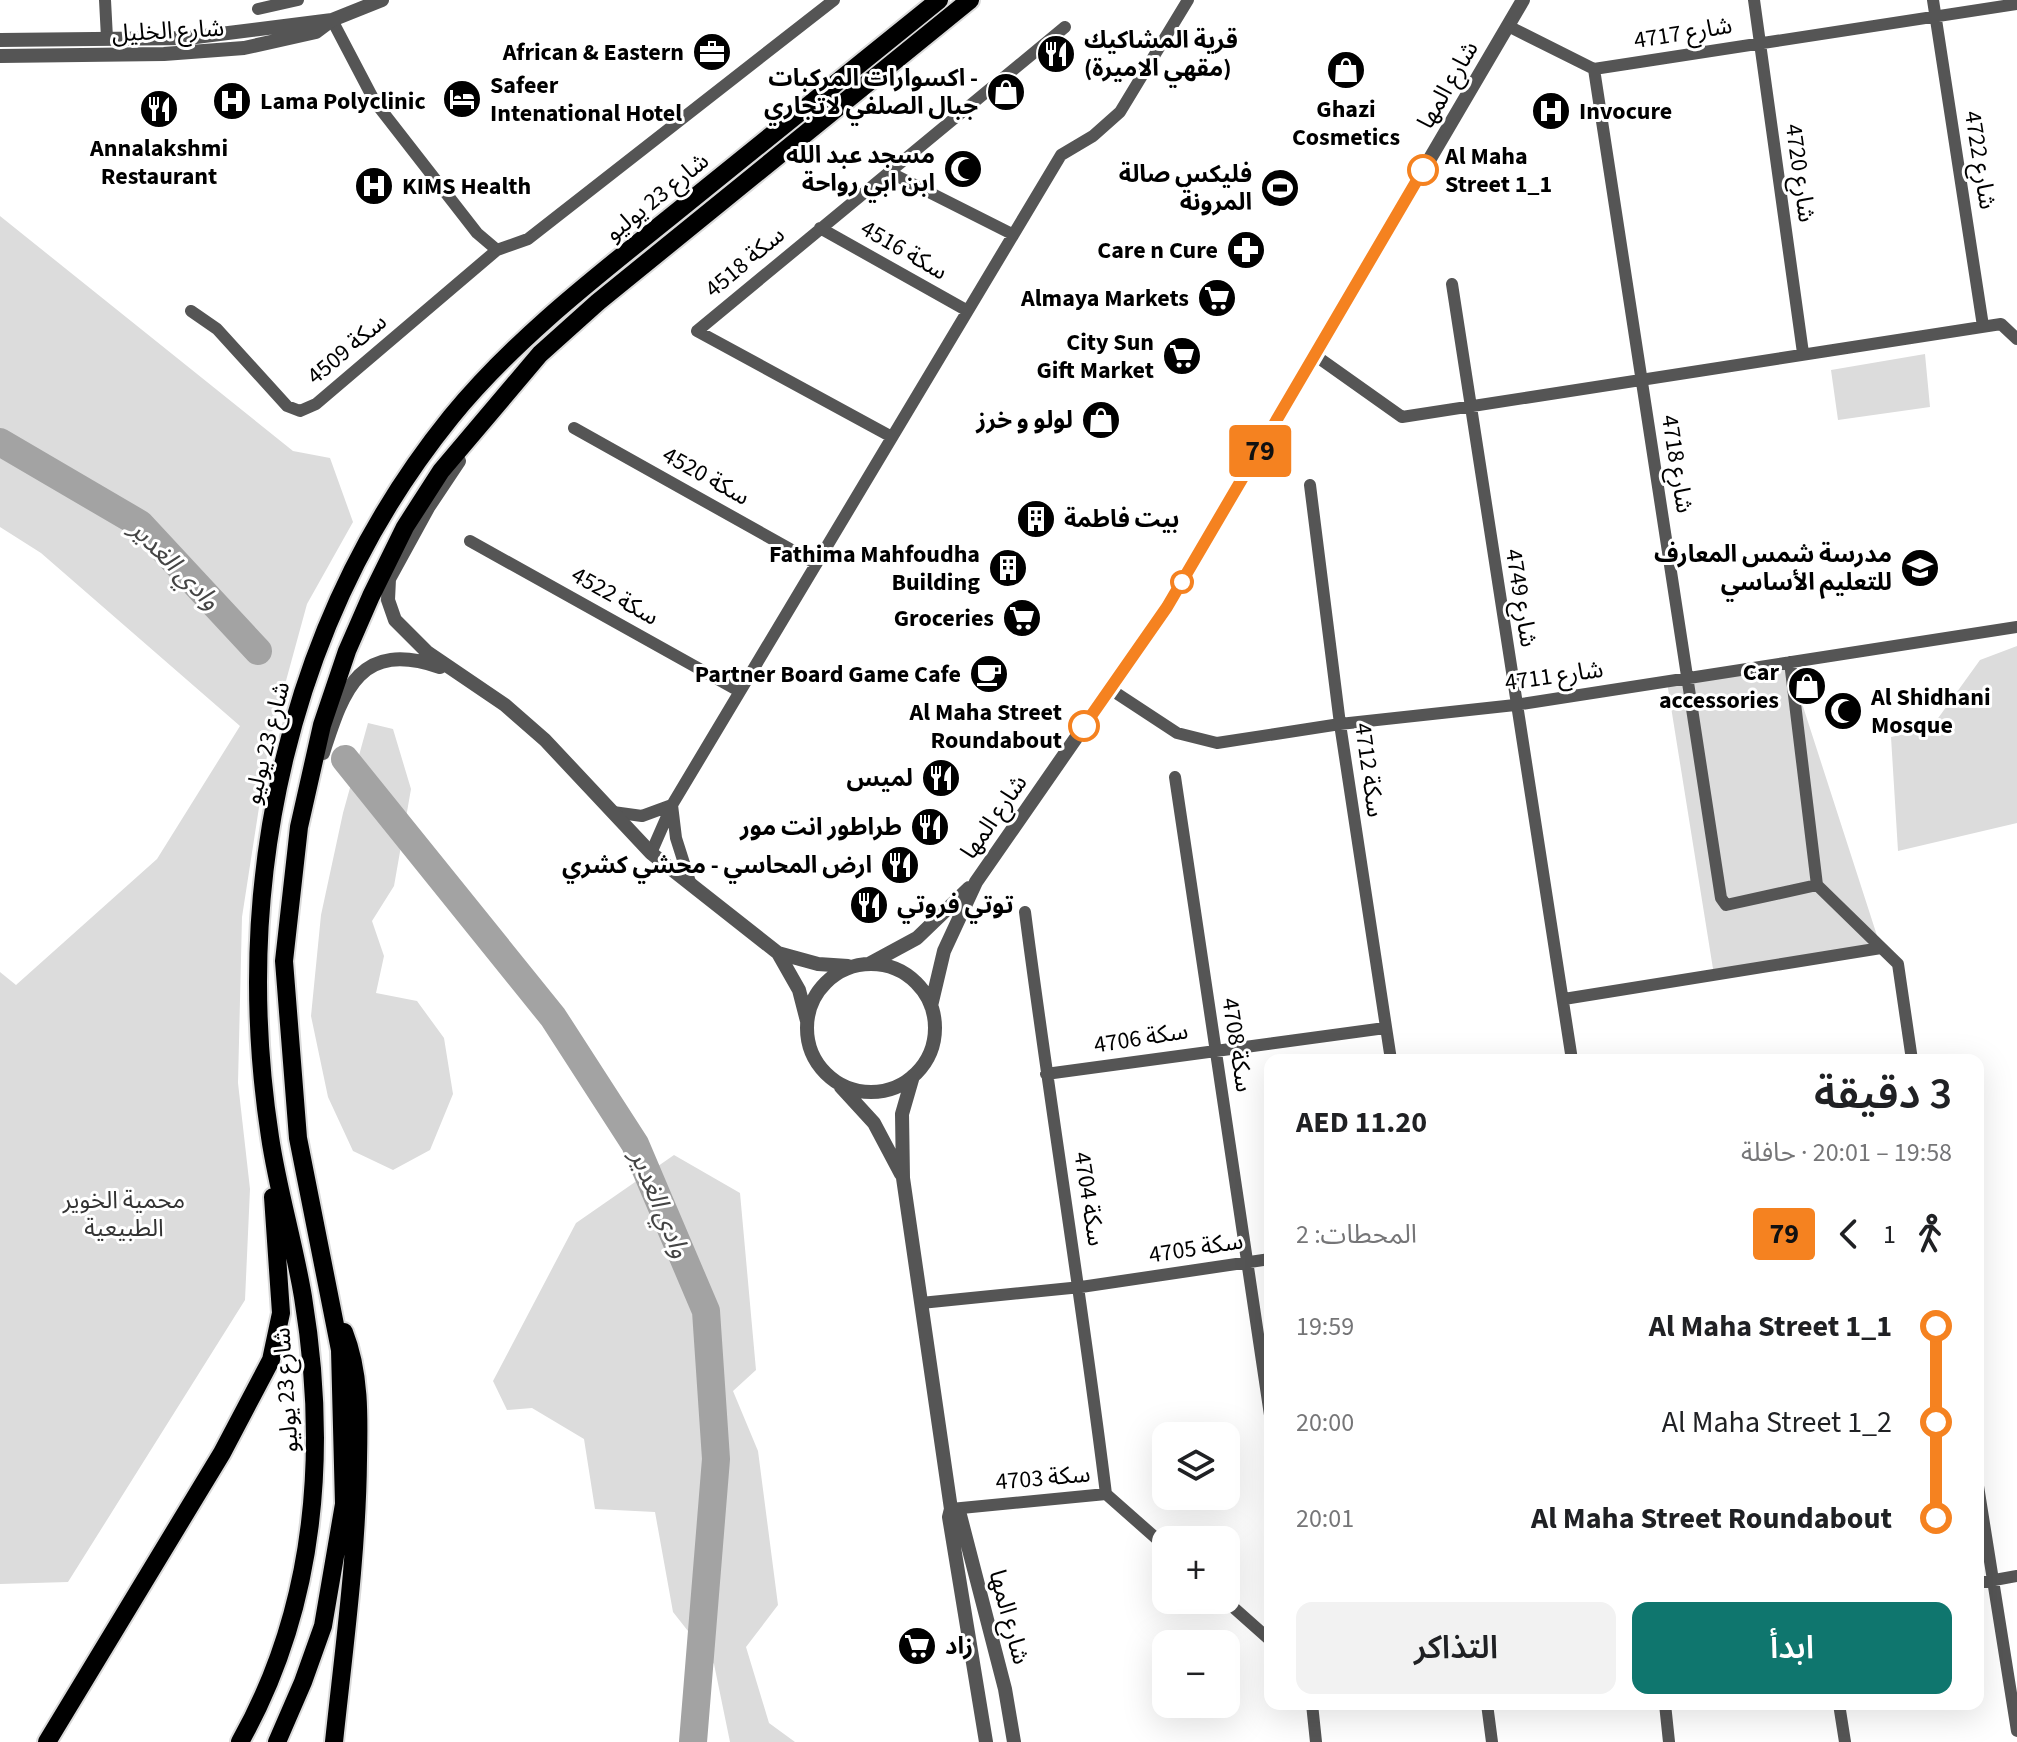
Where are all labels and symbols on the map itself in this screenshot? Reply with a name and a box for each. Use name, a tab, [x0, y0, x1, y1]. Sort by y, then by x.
street label: 4717 شارع	[1631, 8, 1735, 58]
street label: شارع الخليل	[111, 11, 225, 51]
place label: قرية المشاكيك (مقهي الاميرة)	[1084, 23, 1238, 87]
office icon: African & Eastern	[691, 31, 733, 73]
restaurant icon: قرية المشاكيك (مقهي الاميرة)	[1035, 33, 1077, 75]
street label: شارع المها	[1409, 34, 1487, 136]
place label: African & Eastern	[502, 35, 684, 70]
shop icon: Ghazi Cosmetics	[1325, 49, 1367, 91]
place label: اكسوارات المركبات - جبال الصلفي لاتجاري	[764, 61, 978, 125]
place label: Safeer Intenational Hotel	[490, 68, 682, 131]
shop icon: اكسوارات المركبات - جبال الصلفي لاتجاري	[985, 71, 1027, 113]
hotel icon: Safeer Intenational Hotel	[441, 78, 483, 120]
hospital icon: Lama Polyclinic	[211, 80, 253, 122]
place label: Lama Polyclinic	[260, 84, 426, 119]
restaurant icon: Annalakshmi Restaurant	[138, 88, 180, 130]
hospital icon: Invocure	[1530, 90, 1572, 132]
place label: Ghazi Cosmetics	[1292, 92, 1400, 155]
place label: Invocure	[1579, 94, 1672, 129]
street label: شارع 4722	[1955, 108, 2005, 212]
street label: 4720 شارع	[1776, 121, 1824, 225]
place label: Annalakshmi Restaurant	[89, 131, 228, 194]
place label: مسجد عبد الله ابن ابي رواحة	[786, 138, 935, 202]
place label: Al Maha Street 1_1	[1444, 139, 1552, 202]
street label: شارع 23 يوليو	[597, 144, 717, 250]
mosque icon: مسجد عبد الله ابن ابي رواحة	[942, 148, 984, 190]
marker: Al Maha Street 1_1	[1408, 155, 1438, 185]
place label: فليكس صالة المرونة	[1119, 157, 1252, 220]
hospital icon: KIMS Health	[353, 165, 395, 207]
sports icon: فليكس صالة المرونة	[1259, 167, 1301, 209]
place label: KIMS Health	[402, 169, 531, 204]
street label: سكة 4516	[854, 211, 954, 289]
street label: سكة 4518	[697, 218, 793, 306]
pharmacy icon: Care n Cure	[1225, 229, 1267, 271]
place label: Care n Cure	[1097, 233, 1218, 268]
supermarket icon: Almaya Markets	[1196, 277, 1238, 319]
place label: Almaya Markets	[1020, 281, 1189, 316]
street label: سكة 4509	[299, 305, 395, 393]
place label: City Sun Gift Market	[1036, 325, 1154, 388]
supermarket icon: City Sun Gift Market	[1161, 335, 1203, 377]
shop icon: لولو و خرز	[1080, 399, 1122, 441]
place label: لولو و خرز	[975, 403, 1073, 438]
street label: 4718 شارع	[1652, 412, 1702, 516]
line badge: 79	[1224, 425, 1296, 477]
street label: سكة 4520	[656, 438, 756, 514]
building icon: بيت فاطمة	[1015, 498, 1057, 540]
place label: بيت فاطمة	[1064, 502, 1179, 537]
water label: وادي الغدير	[120, 510, 228, 619]
place label: Fathima Mahfoudha Building	[769, 537, 980, 600]
place label: مدرسة شمس المعارف للتعليم الأساسي	[1654, 537, 1892, 601]
street label: 4749 شارع	[1496, 546, 1546, 650]
building icon: Fathima Mahfoudha Building	[987, 547, 1029, 589]
school or university icon: مدرسة شمس المعارف للتعليم الأساسي	[1899, 547, 1941, 589]
street label: سكة 4522	[565, 558, 665, 634]
unlabelled marker	[1171, 571, 1193, 593]
supermarket icon: Groceries	[1001, 597, 1043, 639]
place label: Groceries	[894, 601, 994, 636]
street label: 4711 شارع	[1502, 652, 1606, 700]
cafe icon: Partner Board Game Cafe	[968, 653, 1010, 695]
place label: Car accessories	[1659, 655, 1779, 718]
place label: Partner Board Game Cafe	[695, 657, 961, 692]
shop icon: Car accessories	[1786, 665, 1828, 707]
street label: شارع 23 يوليو	[235, 678, 299, 808]
place label: Al Shidhani Mosque	[1870, 680, 1991, 743]
mosque icon: Al Shidhani Mosque	[1822, 690, 1864, 732]
place label: Al Maha Street Roundabout	[909, 695, 1062, 758]
marker: Al Maha Street Roundabout	[1069, 711, 1099, 741]
street label: سكة 4712	[1345, 720, 1393, 820]
restaurant icon: لميس	[920, 757, 962, 799]
place label: لميس	[847, 761, 913, 796]
street label: شارع المها	[952, 767, 1036, 867]
restaurant icon: طراطور انت مور	[909, 806, 951, 848]
place label: طراطور انت مور	[739, 810, 902, 845]
restaurant icon: ارض المحاسي - محشي كشري	[879, 844, 921, 886]
place label: ارض المحاسي - محشي كشري	[562, 848, 872, 884]
restaurant icon: توتي فروتي	[848, 884, 890, 926]
place label: توتي فروتي	[897, 888, 1014, 924]
street label: سكة 4708	[1212, 995, 1262, 1095]
street label: 4706 سكة	[1091, 1013, 1191, 1063]
water label: وادي الغدير	[619, 1143, 699, 1264]
street label: سكة 4704	[1064, 1149, 1114, 1249]
park label: محمية الخوير الطبيعية	[62, 1183, 185, 1246]
street label: 4705 سكة	[1146, 1223, 1246, 1273]
street label: شارع 23 يوليو	[264, 1326, 308, 1454]
street label: 4703 سكة	[994, 1456, 1092, 1500]
street label: شارع المها	[980, 1566, 1038, 1668]
supermarket icon: زاد	[896, 1625, 938, 1667]
place label: زاد	[945, 1629, 973, 1664]

